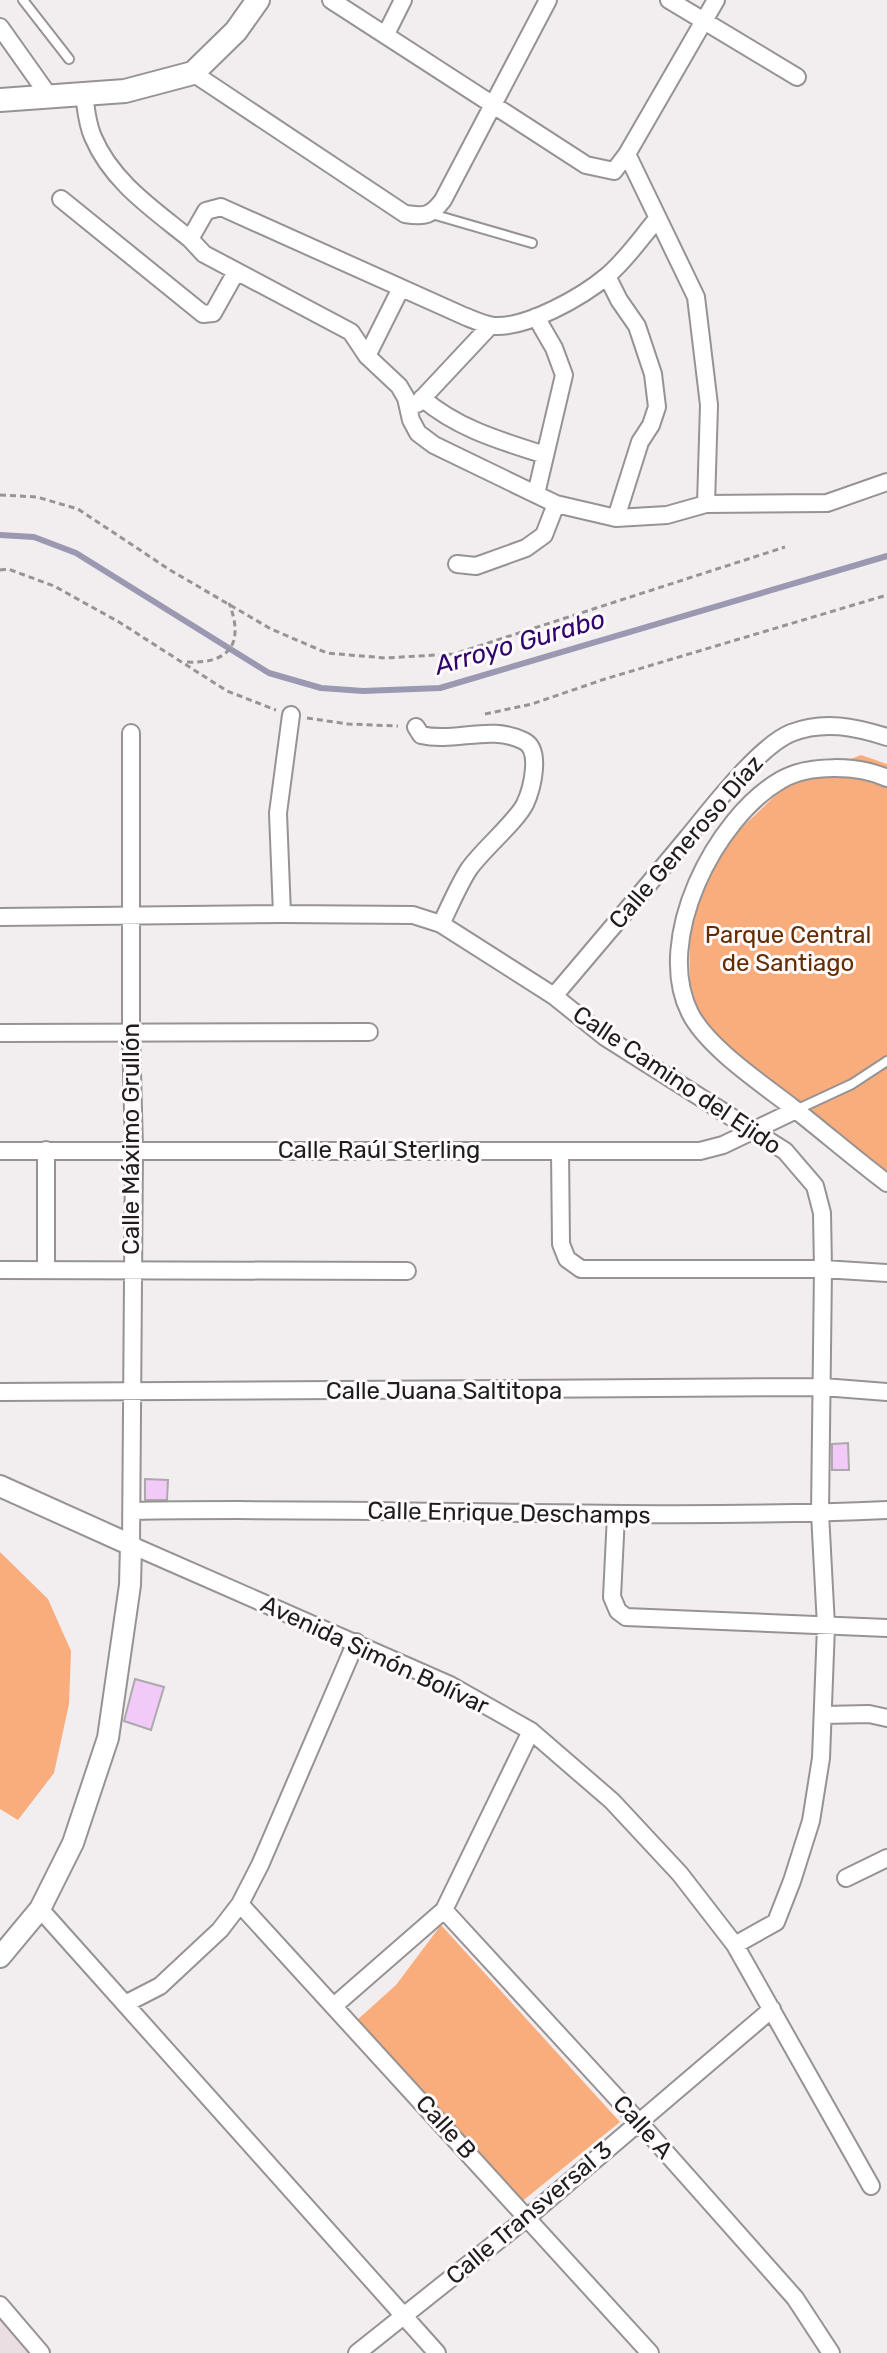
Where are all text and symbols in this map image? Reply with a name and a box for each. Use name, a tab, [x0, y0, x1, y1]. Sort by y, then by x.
water label: Arroyo Gurabo	[430, 603, 609, 682]
street label: Calle Generoso Díaz	[603, 750, 769, 934]
park label: Parque Central de Santiago	[705, 921, 871, 977]
street label: Calle Camino del Ejido	[568, 1000, 786, 1160]
street label: Calle Máximo Grullón	[117, 1023, 145, 1255]
street label: Calle Raúl Sterling	[278, 1136, 480, 1164]
street label: Calle Juana Saltitopa	[326, 1377, 562, 1405]
street label: Calle Enrique Deschamps	[367, 1497, 651, 1529]
street label: Avenida Simón Bolívar	[257, 1590, 493, 1720]
street label: Calle B	[410, 2089, 482, 2165]
street label: Calle A	[607, 2090, 679, 2164]
street label: Calle Transversal 3	[441, 2136, 617, 2290]

